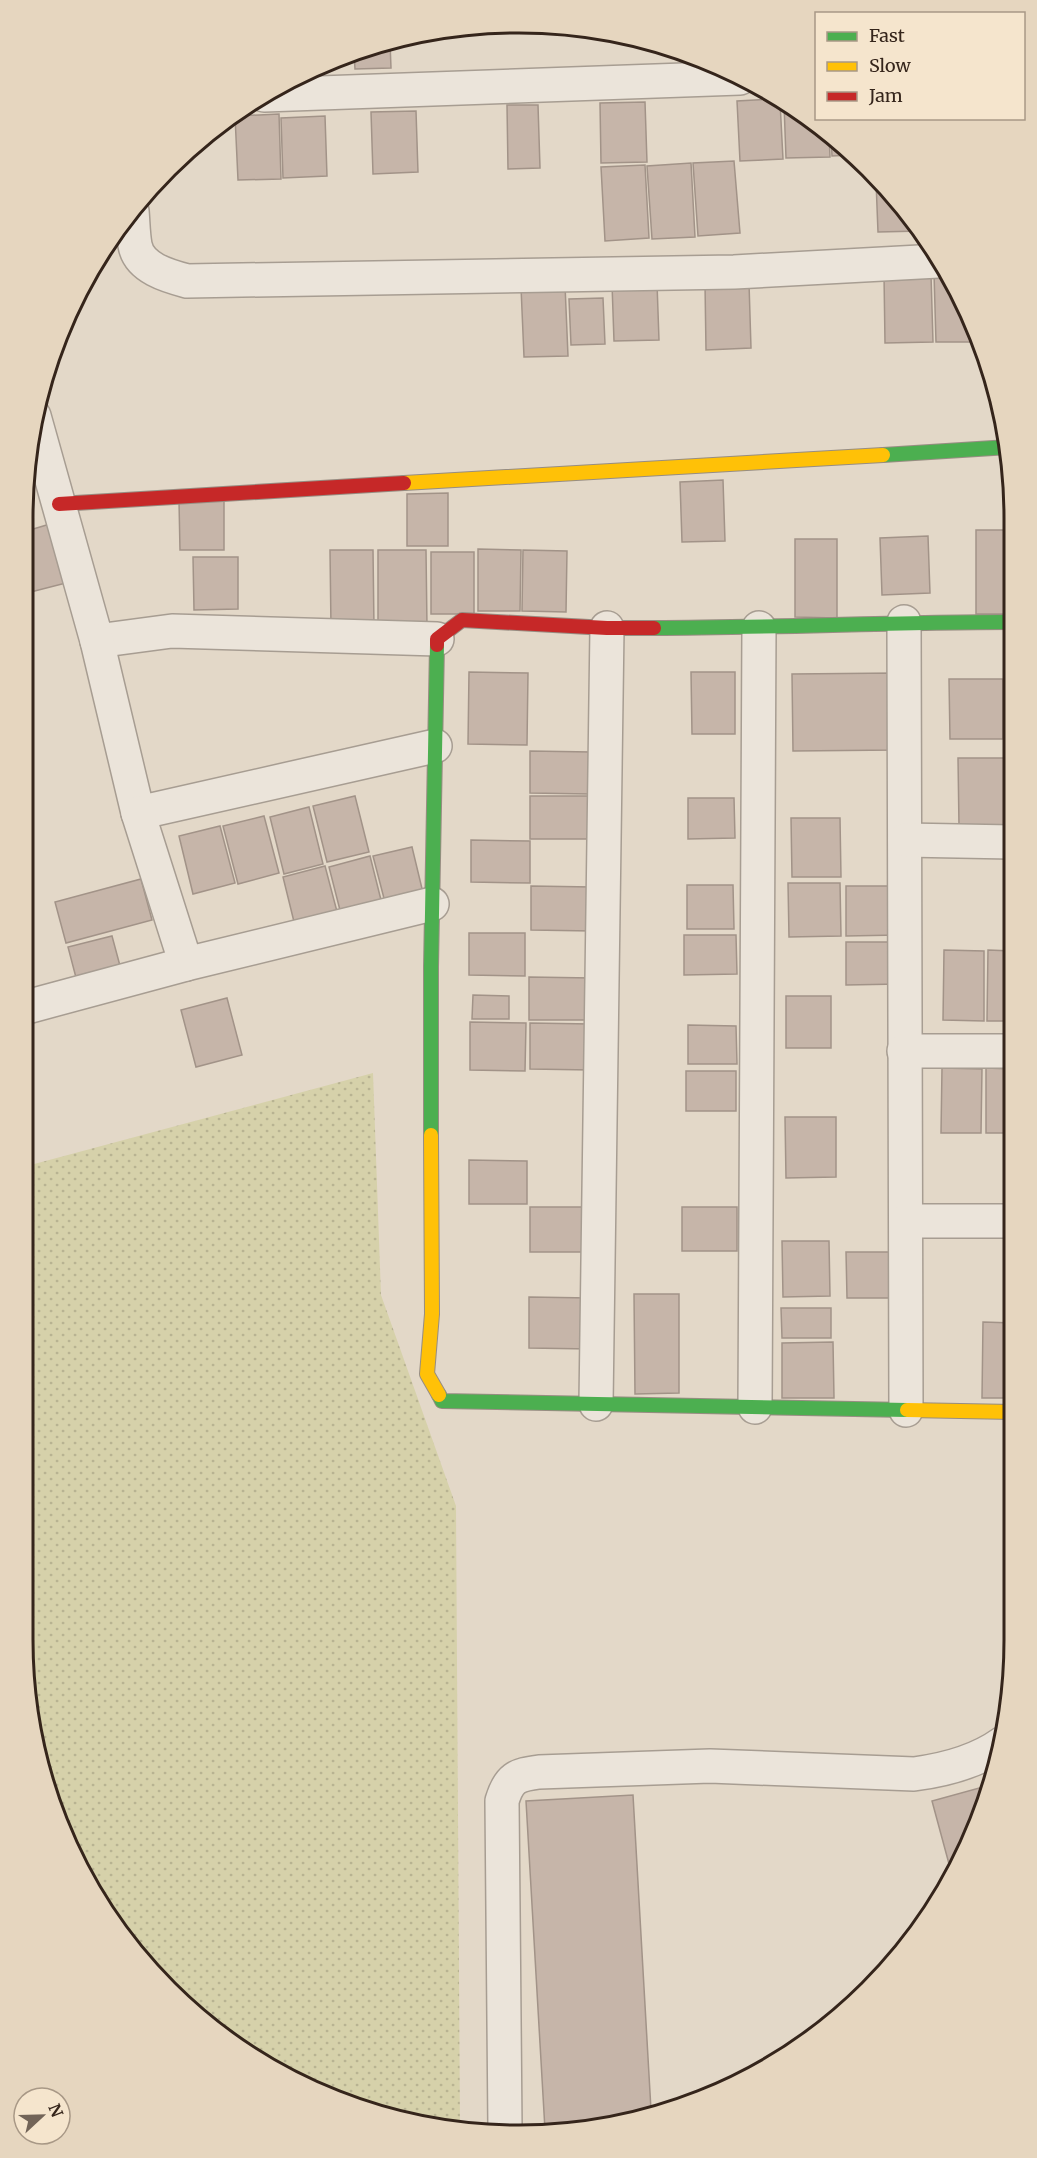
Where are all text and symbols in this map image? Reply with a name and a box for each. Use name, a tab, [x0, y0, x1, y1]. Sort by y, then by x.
legend	[815, 12, 1025, 120]
text: Fast	[869, 24, 905, 47]
text: Slow	[869, 54, 912, 77]
text: Jam	[868, 84, 903, 107]
north arrow	[12, 2086, 72, 2146]
text: N	[44, 2101, 68, 2120]

